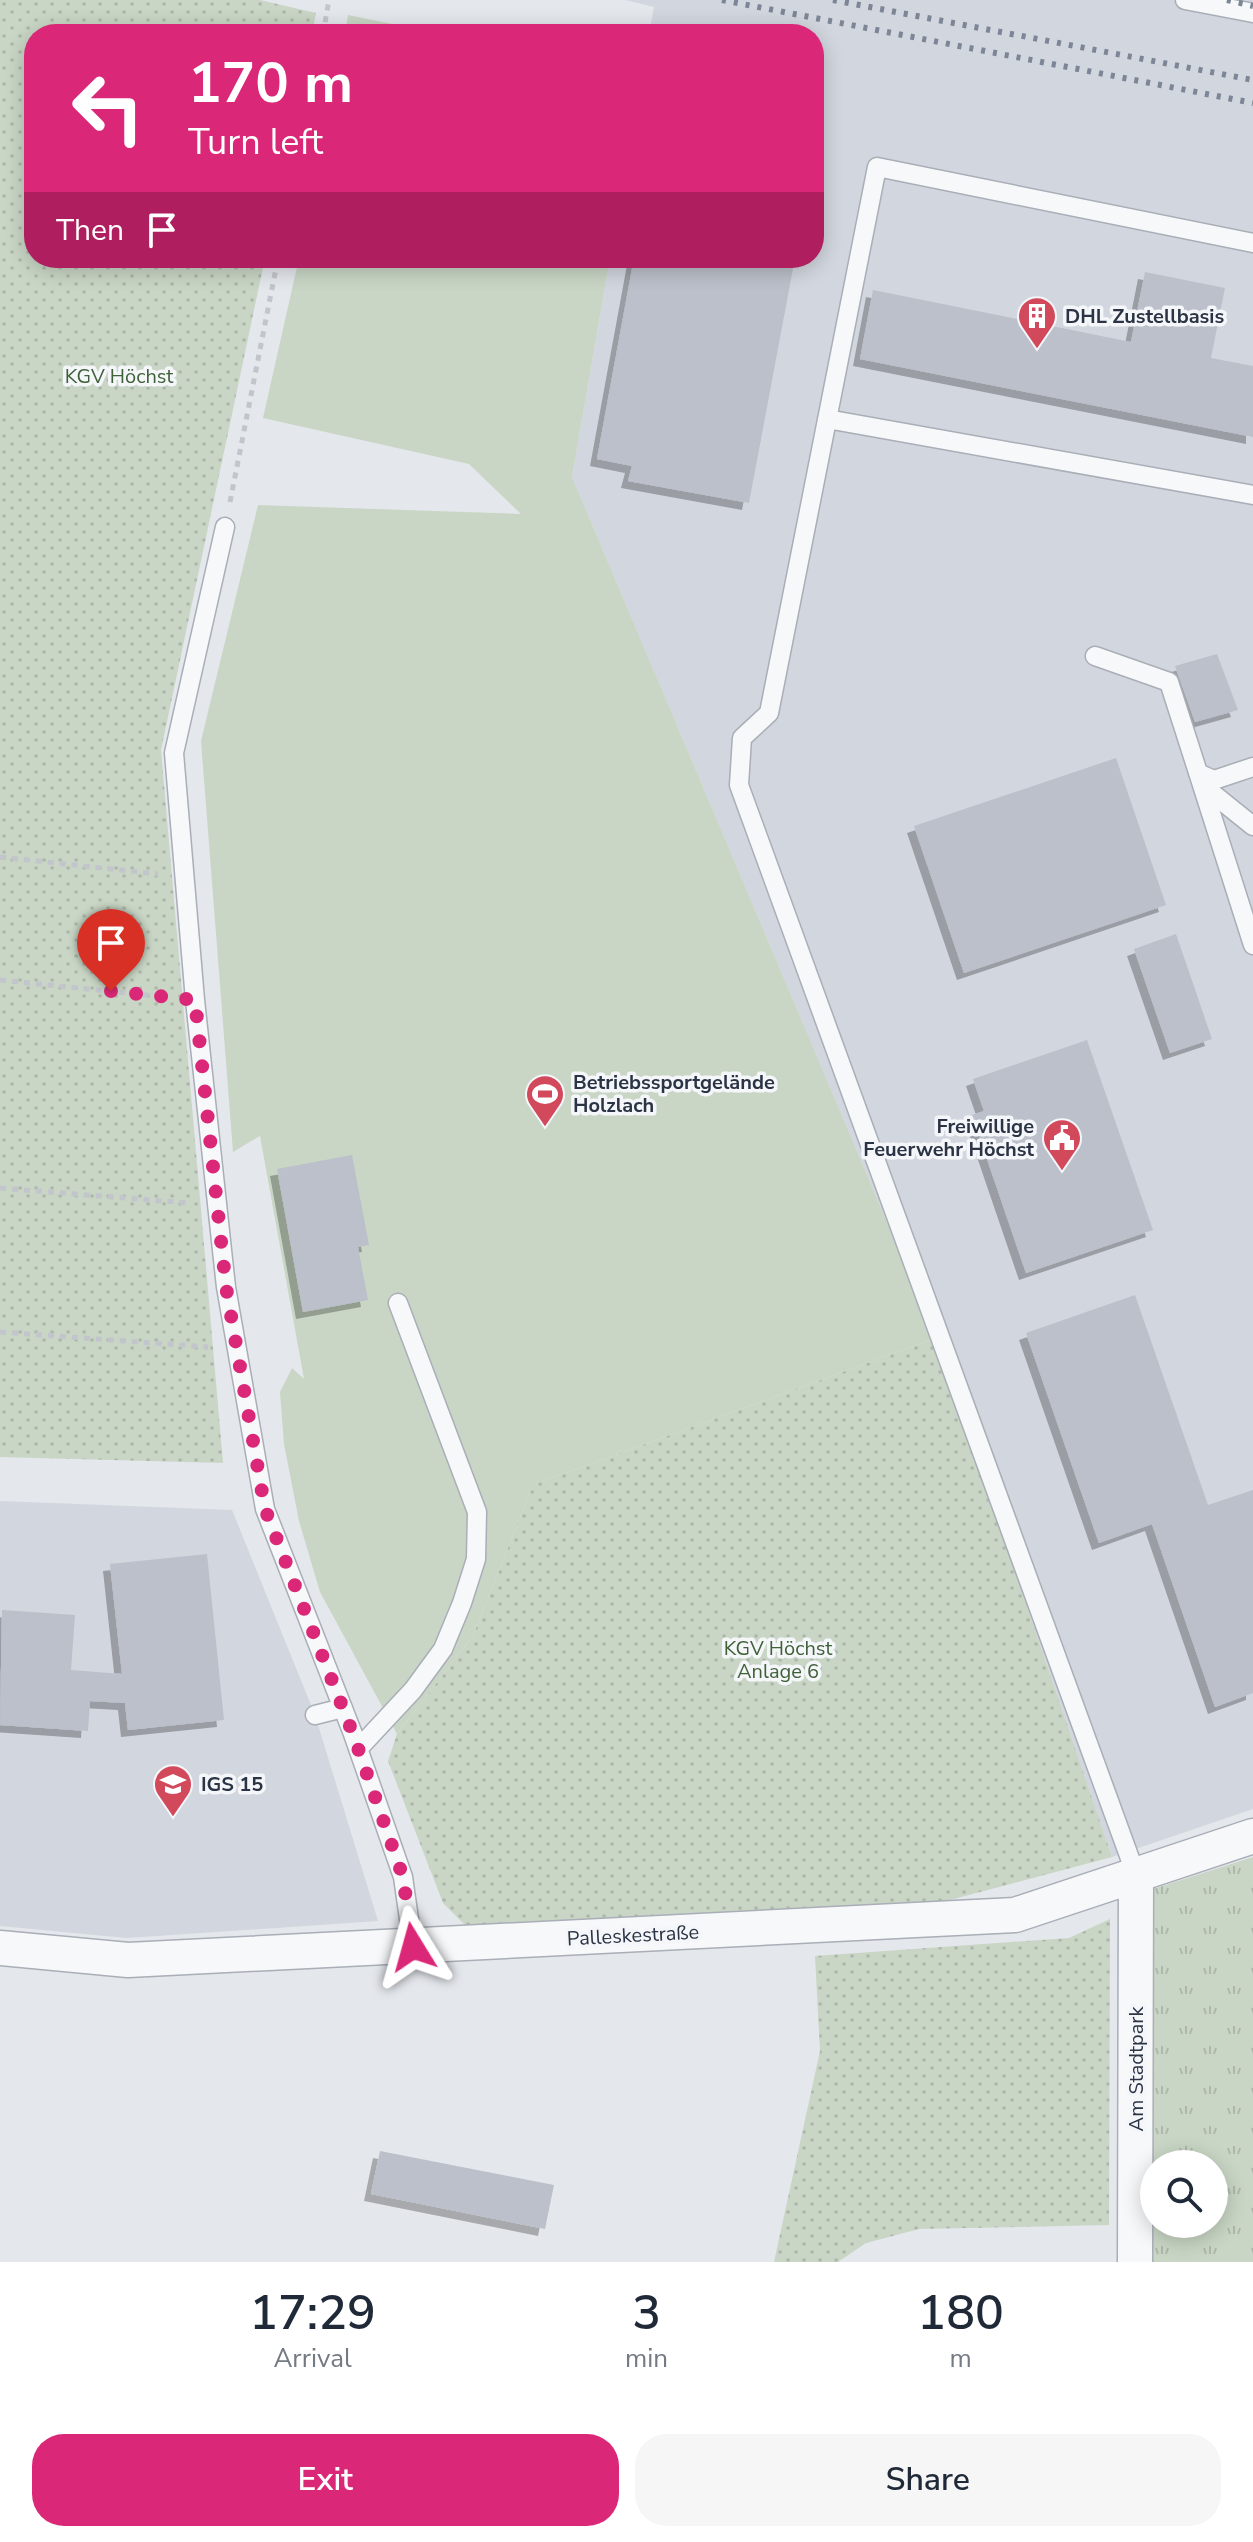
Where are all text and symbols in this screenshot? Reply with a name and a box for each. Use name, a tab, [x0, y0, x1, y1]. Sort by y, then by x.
text: 170 m	[188, 45, 353, 122]
icon: left	[56, 56, 160, 160]
text: Turn left	[188, 118, 323, 167]
icon: arrive	[140, 208, 184, 252]
text: Then	[56, 210, 124, 251]
building icon: DHL Zustellbasis	[1016, 295, 1058, 350]
place label: DHL Zustellbasis	[1065, 303, 1224, 330]
park label: KGV Höchst	[65, 363, 174, 390]
pin	[77, 909, 145, 991]
icon: arrive	[89, 921, 133, 965]
place label: Betriebssportgelände Holzlach	[573, 1069, 775, 1119]
sports icon: Betriebssportgelände Holzlach	[524, 1073, 566, 1128]
place label: Freiwillige Feuerwehr Höchst	[863, 1113, 1034, 1163]
public building icon: Freiwillige Feuerwehr Höchst	[1041, 1117, 1083, 1172]
park label: KGV Höchst Anlage 6	[724, 1635, 833, 1685]
school or university icon: IGS 15	[152, 1763, 194, 1818]
place label: IGS 15	[201, 1771, 263, 1798]
position arrow	[371, 1905, 455, 1989]
street label: Palleskestraße	[566, 1919, 700, 1952]
street label: Am Stadtpark	[1123, 2006, 1150, 2131]
map controls	[1140, 2150, 1228, 2238]
button: search	[1140, 2150, 1228, 2238]
text: 17:29	[249, 2280, 376, 2346]
text: 3	[632, 2280, 661, 2346]
text: 180	[917, 2280, 1004, 2346]
text: Arrival	[273, 2341, 352, 2376]
text: min	[625, 2341, 668, 2376]
text: m	[949, 2341, 972, 2376]
button: Exit	[32, 2434, 619, 2526]
button: Share	[635, 2434, 1221, 2526]

